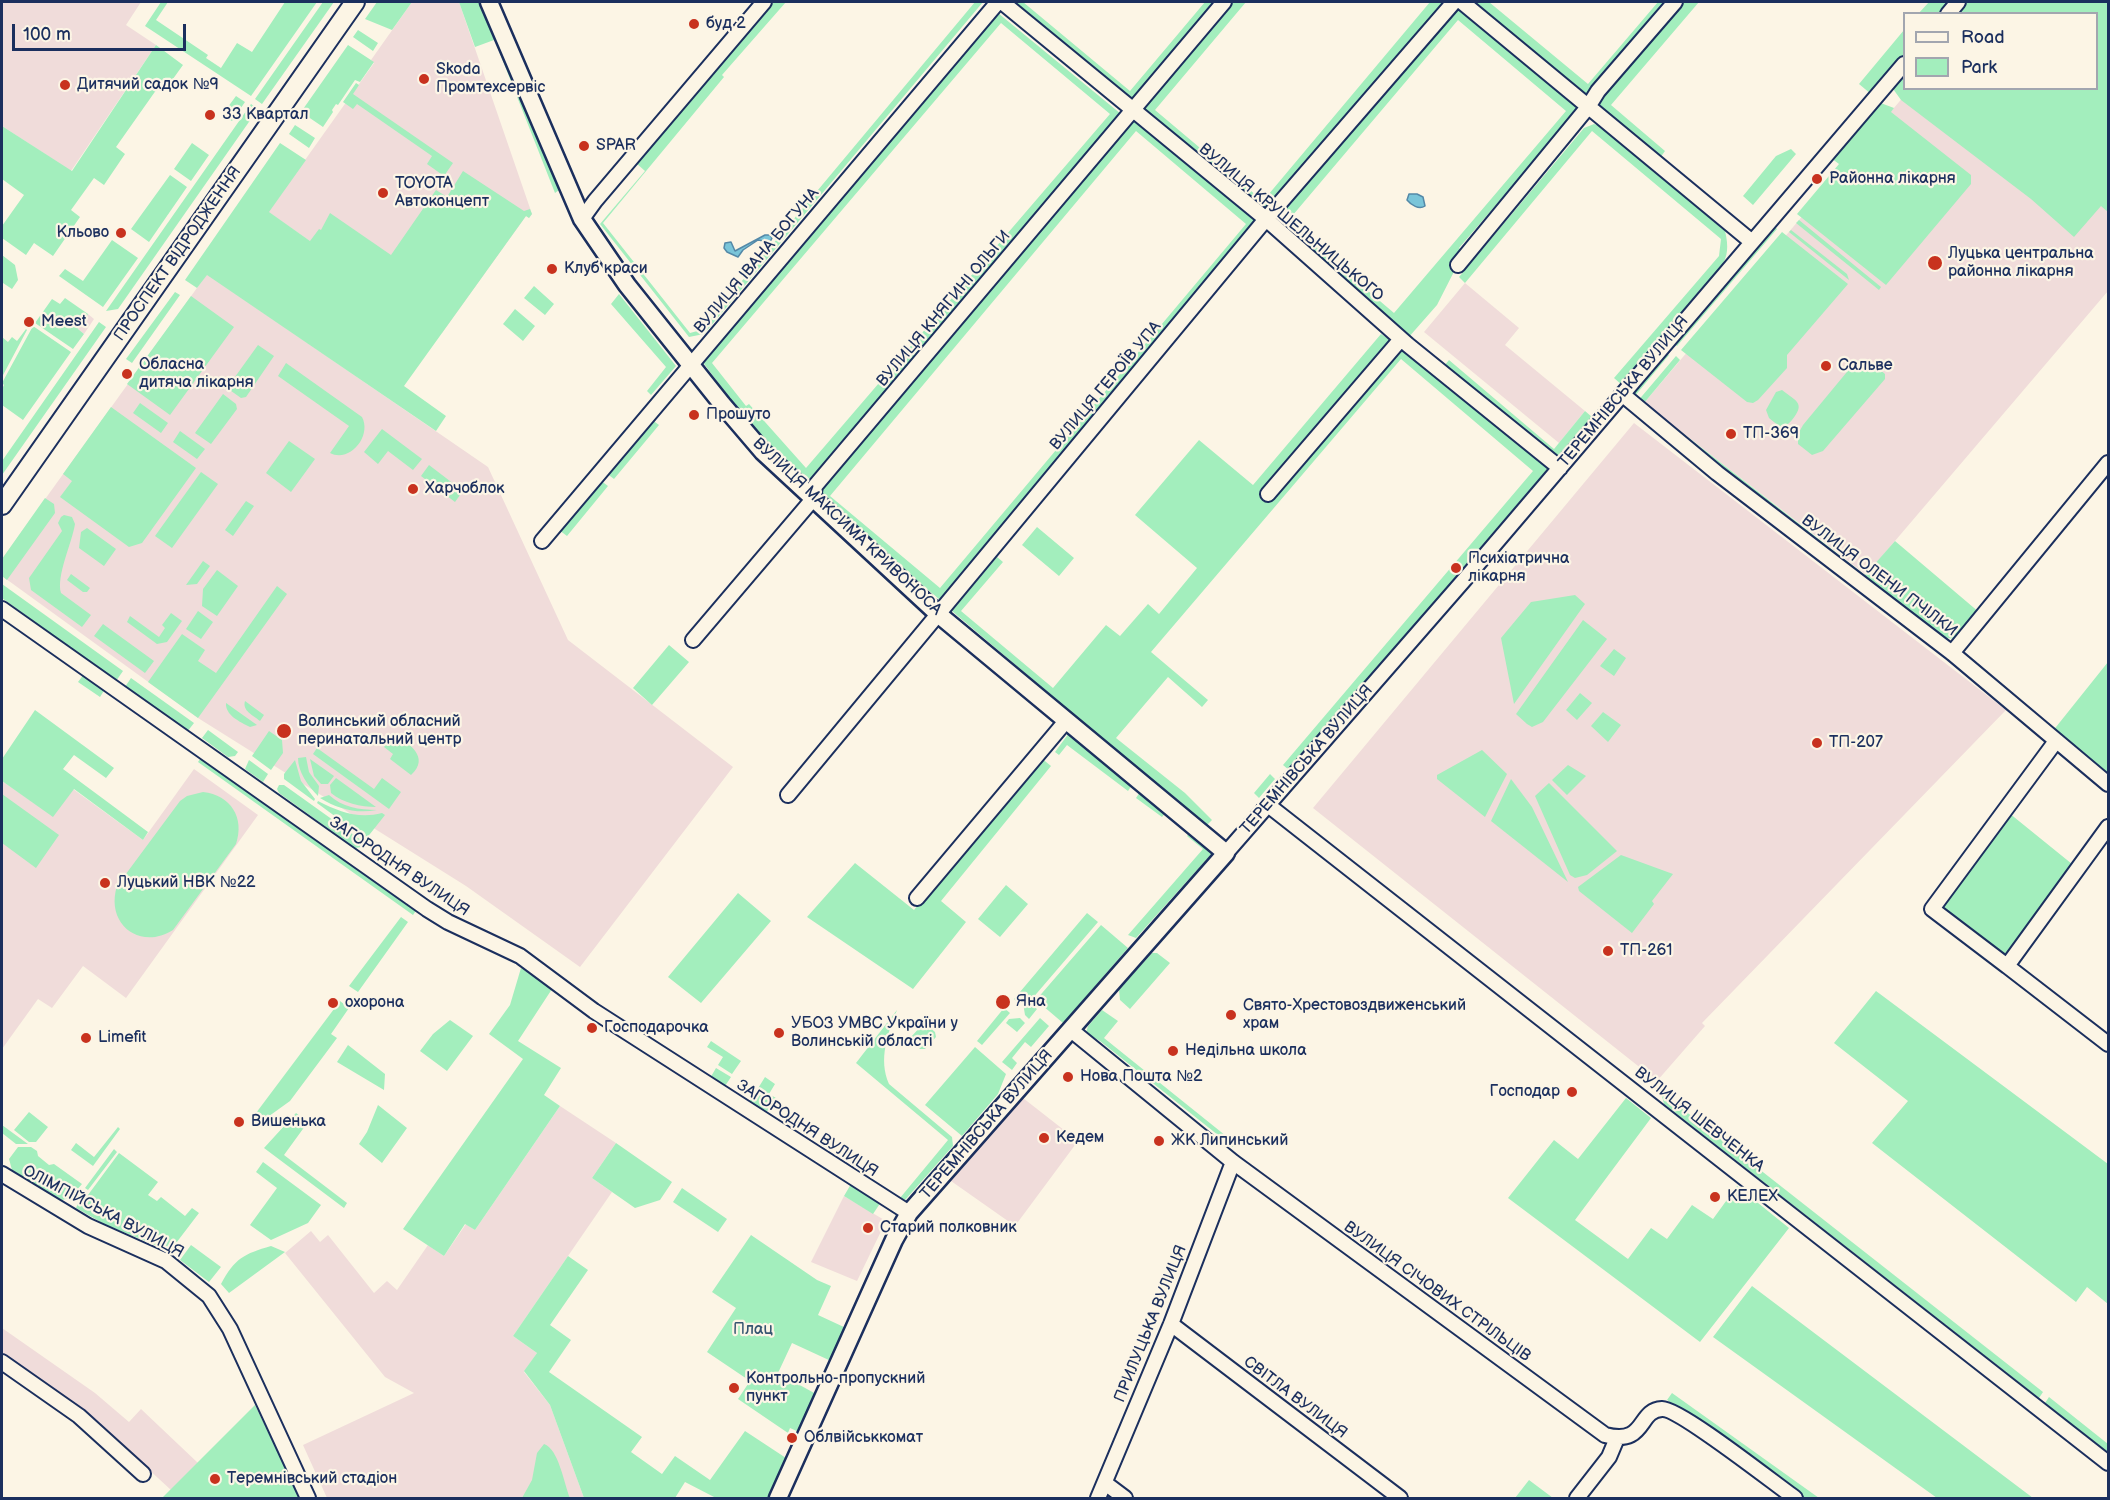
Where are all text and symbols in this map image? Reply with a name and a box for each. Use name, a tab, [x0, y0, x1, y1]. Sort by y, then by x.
scale bar	[15, 12, 189, 50]
legend	[1903, 12, 2098, 90]
place label: буд 2	[706, 14, 746, 34]
marker: буд 2	[687, 17, 701, 31]
text: 100 m	[23, 24, 71, 45]
text: Road	[1961, 27, 2005, 48]
text: Park	[1961, 57, 1997, 78]
place label: Skoda Промтехсервіс	[436, 60, 545, 98]
marker: Skoda Промтехсервіс	[417, 72, 431, 86]
place label: Дитячий садок №9	[77, 75, 219, 95]
marker: Дитячий садок №9	[58, 78, 72, 92]
place label: 33 Квартал	[222, 105, 309, 125]
marker: 33 Квартал	[203, 108, 217, 122]
place label: SPAR	[596, 136, 636, 156]
marker: SPAR	[577, 139, 591, 153]
street label: ВУЛИЦЯ КРУШЕЛЬНИЦЬКОГО	[1195, 140, 1387, 306]
street label: ПРОСПЕКТ ВІДРОДЖЕННЯ	[110, 163, 246, 345]
place label: Районна лікарня	[1829, 169, 1956, 189]
marker: Районна лікарня	[1810, 172, 1824, 186]
place label: TOYOTA Автоконцепт	[395, 174, 489, 212]
street label: ВУЛИЦЯ ІВАНА БОГУНА	[690, 184, 824, 338]
marker: TOYOTA Автоконцепт	[376, 186, 390, 200]
place label: Кльово	[57, 223, 109, 243]
marker: Кльово	[114, 226, 128, 240]
street label: ВУЛИЦЯ КНЯГИНІ ОЛЬГИ	[873, 227, 1015, 391]
place label: Луцька центральна районна лікарня	[1948, 244, 2094, 282]
marker: Луцька центральна районна лікарня	[1926, 254, 1944, 272]
place label: Клуб краси	[564, 259, 648, 279]
marker: Клуб краси	[545, 262, 559, 276]
place label: Meest	[41, 312, 87, 332]
street label: ТЕРЕМНІВСЬКА ВУЛИЦЯ	[1555, 312, 1693, 472]
marker: Meest	[22, 315, 36, 329]
street label: ВУЛИЦЯ ГЕРОЇВ УПА	[1046, 318, 1166, 454]
place label: Обласна дитяча лікарня	[139, 355, 254, 393]
place label: Сальве	[1838, 356, 1893, 376]
marker: Сальве	[1819, 359, 1833, 373]
marker: Обласна дитяча лікарня	[120, 367, 134, 381]
place label: Прошуто	[706, 405, 771, 425]
marker: Прошуто	[687, 408, 701, 422]
place label: ТП-369	[1743, 424, 1799, 444]
marker: ТП-369	[1724, 427, 1738, 441]
street label: ВУЛИЦЯ МАКСИМА КРИВОНОСА	[749, 434, 945, 620]
place label: Харчоблок	[425, 479, 505, 499]
marker: Харчоблок	[406, 482, 420, 496]
street label: ВУЛИЦЯ ОЛЕНИ ПЧІЛКИ	[1797, 511, 1961, 641]
place label: Психіатрична лікарня	[1468, 549, 1570, 587]
marker: Психіатрична лікарня	[1449, 561, 1463, 575]
street label: ТЕРЕМНІВСЬКА ВУЛИЦЯ	[1237, 681, 1377, 839]
place label: Волинський обласний перинатальний центр	[298, 712, 462, 750]
marker: Волинський обласний перинатальний центр	[275, 722, 293, 740]
place label: ТП-207	[1829, 733, 1883, 753]
marker: ТП-207	[1810, 736, 1824, 750]
street label: ЗАГОРОДНЯ ВУЛИЦЯ	[325, 813, 473, 921]
place label: Луцький НВК №22	[117, 873, 256, 893]
marker: Луцький НВК №22	[98, 876, 112, 890]
place label: ТП-261	[1620, 941, 1673, 961]
marker: ТП-261	[1601, 944, 1615, 958]
place label: Яна	[1016, 992, 1046, 1012]
place label: охорона	[345, 993, 404, 1013]
marker: Яна	[994, 993, 1012, 1011]
marker: охорона	[326, 996, 340, 1010]
place label: Свято-Хрестовоздвиженський храм	[1243, 996, 1466, 1034]
marker: Свято-Хрестовоздвиженський храм	[1224, 1008, 1238, 1022]
place label: УБОЗ УМВС України у Волинськiй області	[791, 1014, 958, 1052]
place label: Господарочка	[604, 1018, 709, 1038]
marker: Господарочка	[585, 1021, 599, 1035]
marker: УБОЗ УМВС України у Волинськiй області	[772, 1026, 786, 1040]
place label: Limefit	[98, 1028, 146, 1048]
marker: Limefit	[79, 1031, 93, 1045]
place label: Недільна школа	[1185, 1041, 1307, 1061]
marker: Недільна школа	[1166, 1044, 1180, 1058]
street label: ТЕРЕМНІВСЬКА ВУЛИЦЯ	[917, 1046, 1057, 1204]
street label: ВУЛИЦЯ ШЕВЧЕНКА	[1630, 1063, 1768, 1177]
place label: Нова Пошта №2	[1080, 1067, 1203, 1087]
marker: Нова Пошта №2	[1061, 1070, 1075, 1084]
street label: ЗАГОРОДНЯ ВУЛИЦЯ	[733, 1076, 881, 1182]
place label: Господар	[1490, 1082, 1560, 1102]
marker: Господар	[1565, 1085, 1579, 1099]
place label: Вишенька	[251, 1112, 326, 1132]
marker: Вишенька	[232, 1115, 246, 1129]
place label: Кедем	[1056, 1128, 1104, 1148]
marker: Кедем	[1037, 1131, 1051, 1145]
place label: ЖК Липинський	[1171, 1131, 1288, 1151]
marker: ЖК Липинський	[1152, 1134, 1166, 1148]
street label: ОЛІМПІЙСЬКА ВУЛИЦЯ	[19, 1161, 187, 1263]
place label: КЕЛЕХ	[1727, 1187, 1778, 1207]
marker: КЕЛЕХ	[1708, 1190, 1722, 1204]
place label: Старий полковник	[880, 1218, 1017, 1238]
street label: ВУЛИЦЯ СІЧОВИХ СТРІЛЬЦІВ	[1340, 1218, 1534, 1366]
marker: Старий полковник	[861, 1221, 875, 1235]
street label: ПРИЛУЦЬКА ВУЛИЦЯ	[1111, 1243, 1191, 1405]
park label: Плац	[733, 1320, 773, 1340]
street label: СВІТЛА ВУЛИЦЯ	[1239, 1353, 1351, 1443]
place label: Контрольно-пропускний пункт	[746, 1369, 925, 1407]
marker: Контрольно-пропускний пункт	[727, 1381, 741, 1395]
place label: Облвійськкомат	[804, 1428, 923, 1448]
marker: Облвійськкомат	[785, 1431, 799, 1445]
place label: Теремнівський стадіон	[227, 1469, 397, 1489]
marker: Теремнівський стадіон	[208, 1472, 222, 1486]

